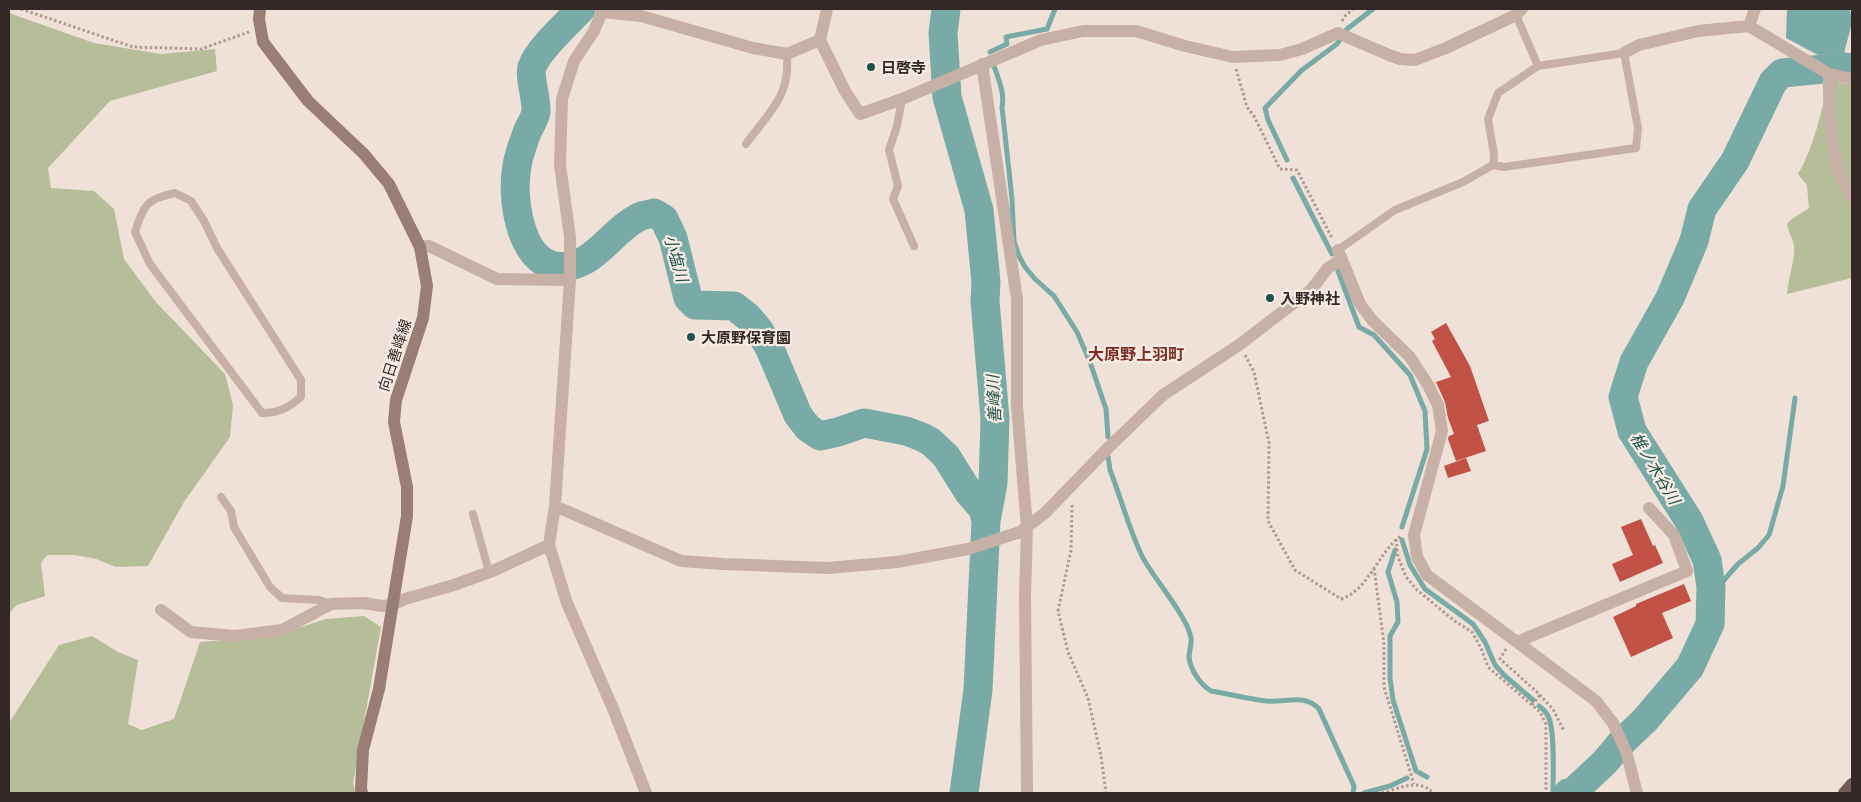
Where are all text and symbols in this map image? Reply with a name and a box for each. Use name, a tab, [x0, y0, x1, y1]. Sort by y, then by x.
place label: 日啓寺	[881, 58, 926, 76]
marker: 日啓寺	[865, 61, 877, 73]
water label: 小塩川	[661, 232, 693, 286]
place label: 入野神社	[1280, 289, 1340, 307]
marker: 入野神社	[1264, 292, 1276, 304]
street label: 向日善峰線	[374, 317, 414, 393]
place label: 大原野保育園	[701, 328, 791, 346]
marker: 大原野保育園	[685, 331, 697, 343]
district label: 大原野上羽町	[1088, 344, 1184, 363]
water label: 善峰川	[982, 373, 1004, 423]
water label: 椎ノ木谷川	[1627, 429, 1686, 509]

